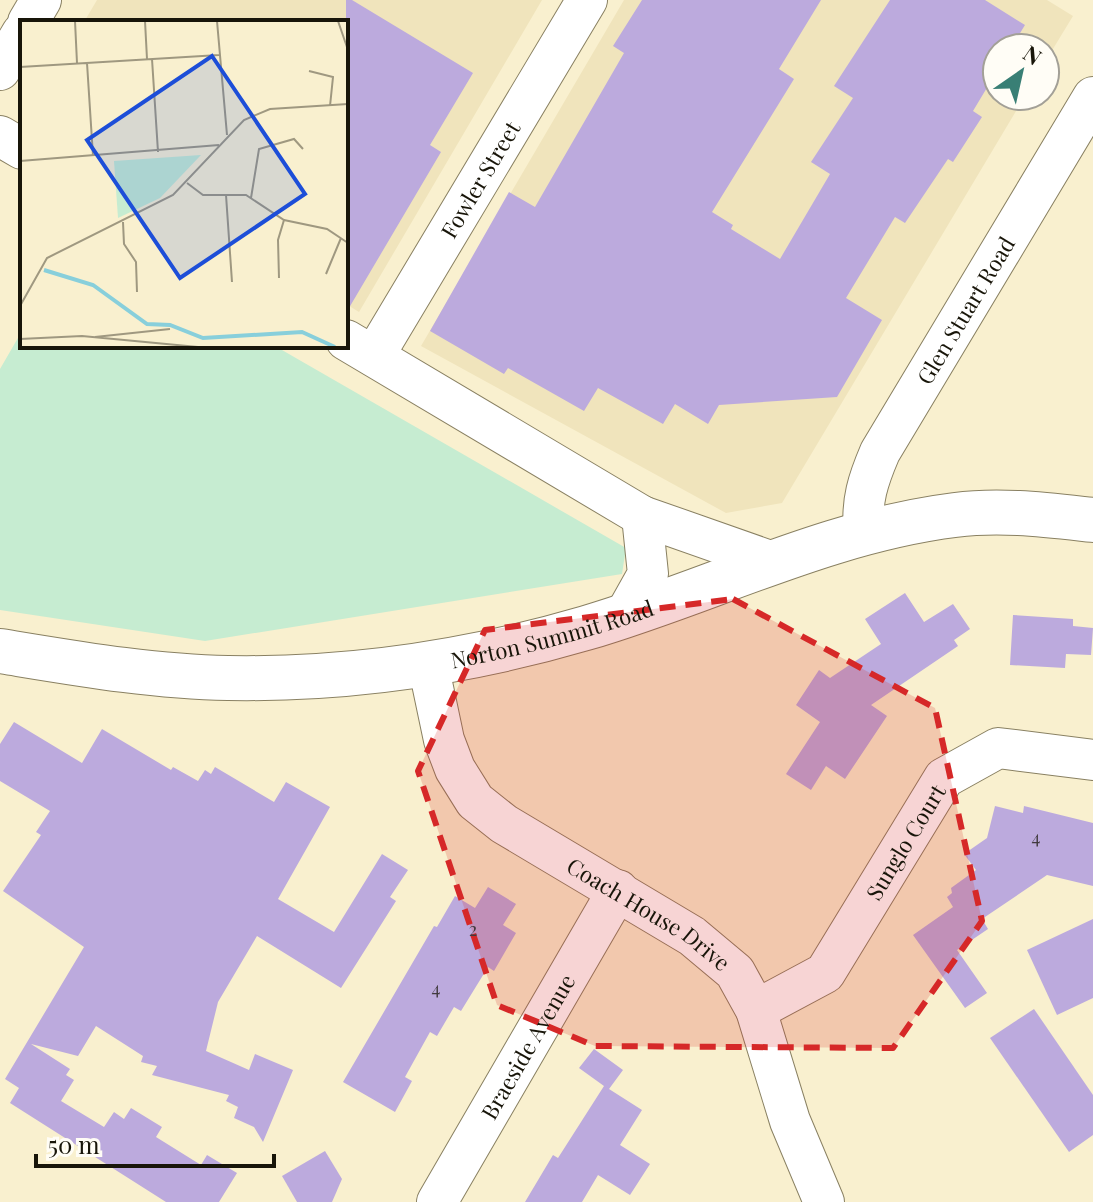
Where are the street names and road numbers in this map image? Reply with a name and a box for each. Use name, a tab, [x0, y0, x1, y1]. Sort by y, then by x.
street label: Fowler Street	[433, 114, 527, 243]
street label: Glen Stuart Road	[909, 230, 1021, 390]
street label: Norton Summit Road	[448, 592, 657, 675]
street label: Sunglo Court	[858, 777, 952, 905]
street label: Coach House Drive	[562, 850, 737, 977]
street label: Braeside Avenue	[473, 968, 581, 1124]

